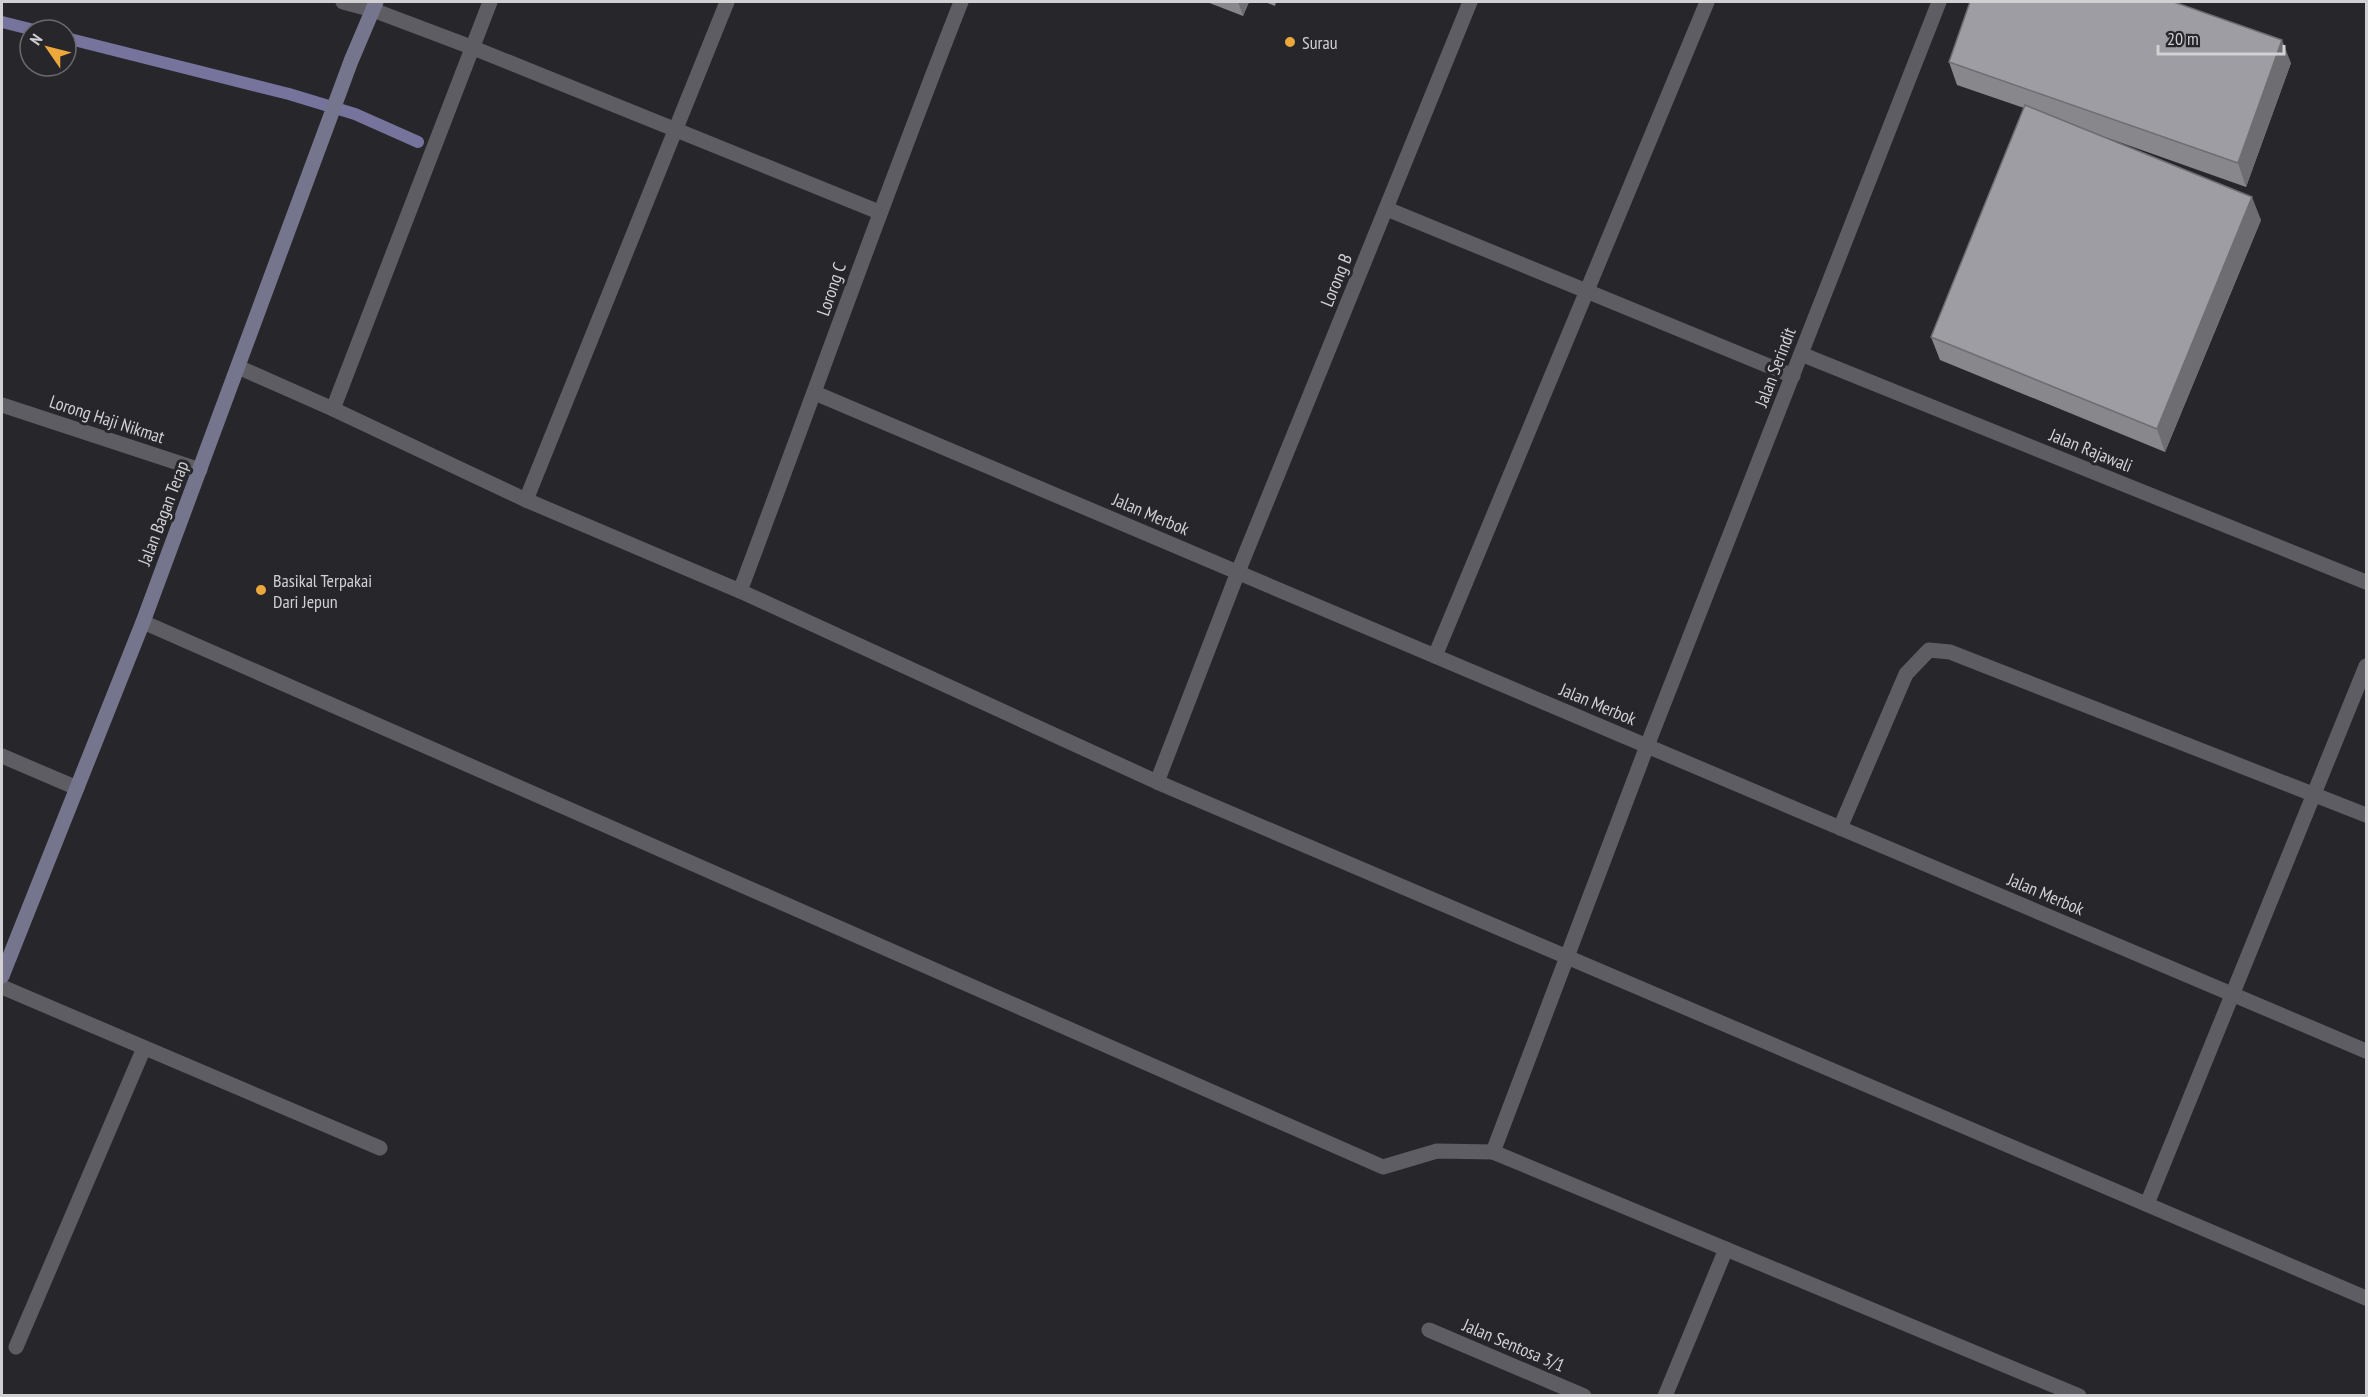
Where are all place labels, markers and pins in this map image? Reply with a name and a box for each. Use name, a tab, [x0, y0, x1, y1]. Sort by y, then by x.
place label: Surau	[1302, 31, 1337, 54]
marker: Surau	[1283, 35, 1297, 49]
place label: Basikal Terpakai Dari Jepun	[273, 569, 372, 613]
marker: Basikal Terpakai Dari Jepun	[254, 583, 268, 597]

